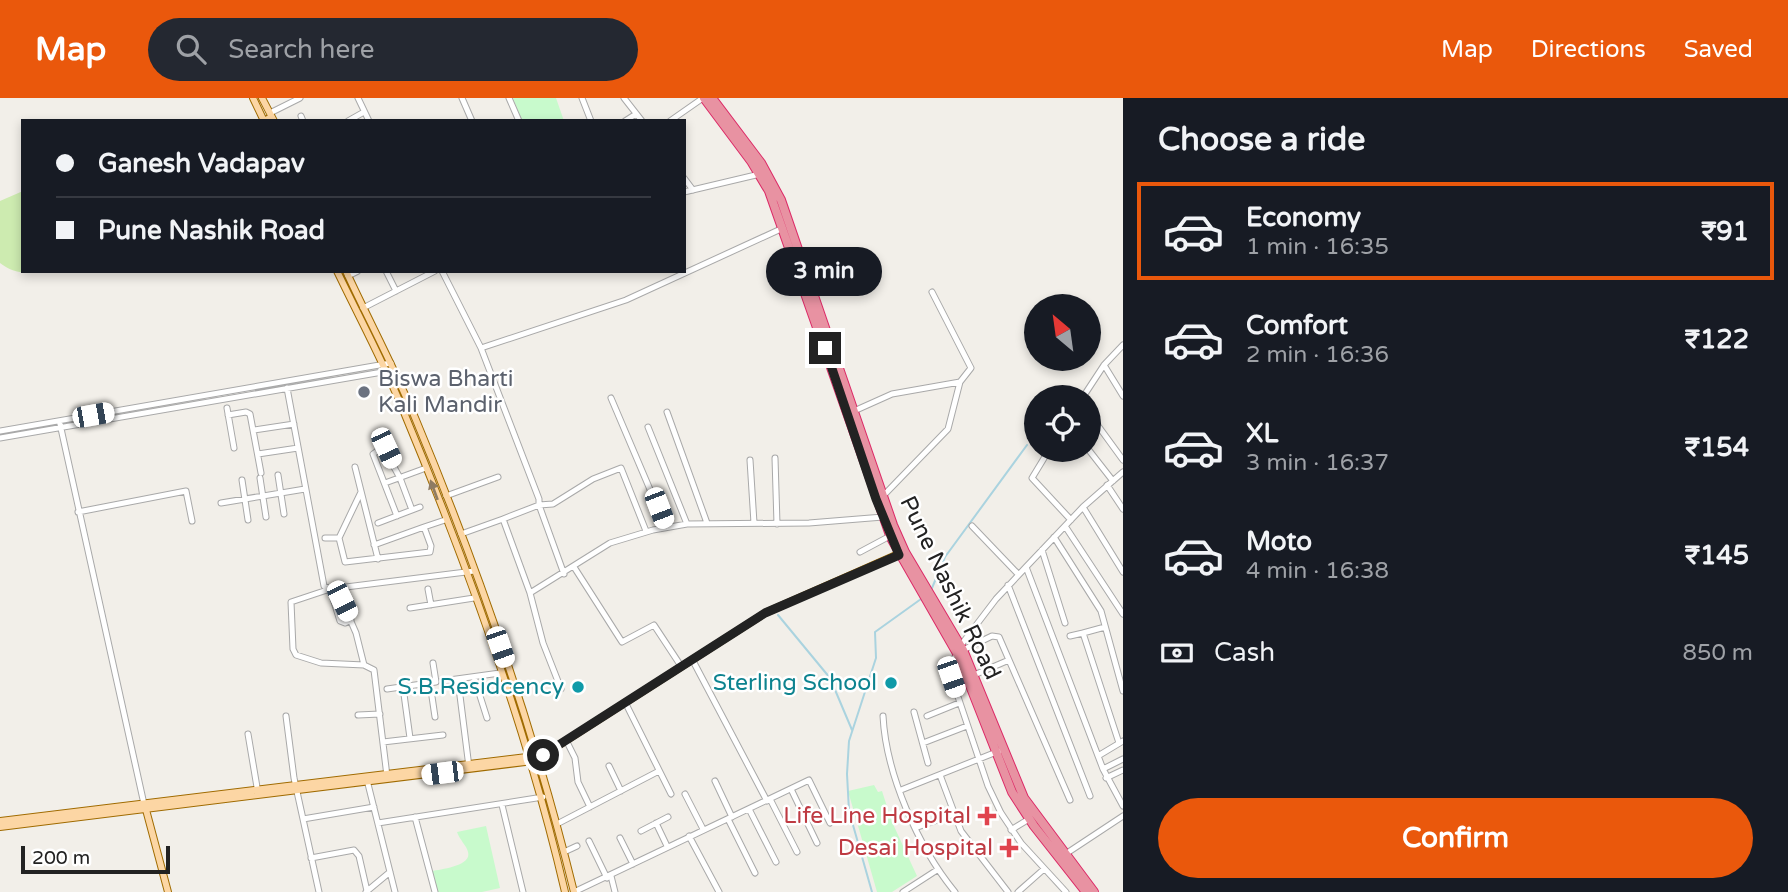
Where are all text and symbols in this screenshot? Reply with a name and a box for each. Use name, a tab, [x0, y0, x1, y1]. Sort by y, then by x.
search box	[148, 18, 638, 81]
text: Map	[35, 30, 106, 69]
icon: search	[172, 30, 210, 68]
text: Search here	[228, 34, 374, 65]
text: Map	[1441, 35, 1493, 64]
text: Directions	[1531, 35, 1646, 64]
text: Saved	[1684, 35, 1753, 64]
text: Choose a ride	[1158, 121, 1365, 159]
text: Ganesh Vadapav	[98, 148, 305, 179]
icon: car	[1162, 200, 1225, 263]
text: Economy	[1246, 202, 1361, 233]
text: Pune Nashik Road	[98, 215, 325, 246]
text: ₹91	[1701, 216, 1749, 247]
text: 1 min · 16:35	[1246, 233, 1389, 261]
callout: 3 min	[767, 246, 883, 296]
text: 3 min	[793, 257, 855, 285]
north arrow	[1024, 294, 1101, 371]
map controls	[1024, 294, 1101, 462]
icon: car	[1162, 308, 1225, 371]
text: Comfort	[1246, 310, 1348, 341]
text: ₹122	[1685, 324, 1749, 355]
route end	[809, 332, 841, 364]
text: 2 min · 16:36	[1246, 341, 1389, 369]
place label: Biswa Bharti Kali Mandir	[378, 365, 513, 419]
marker: Biswa Bharti Kali Mandir	[356, 384, 372, 400]
button: locate	[1024, 385, 1101, 462]
car	[71, 401, 116, 429]
icon: car	[1162, 416, 1225, 479]
text: XL	[1246, 418, 1278, 449]
car	[368, 425, 405, 471]
text: ₹154	[1685, 432, 1749, 463]
text: 3 min · 16:37	[1246, 449, 1389, 477]
one-way arrow	[428, 479, 439, 500]
car	[642, 485, 677, 531]
street label: Pune Nashik Road	[893, 492, 1007, 684]
icon: car	[1162, 524, 1225, 587]
text: Moto	[1246, 526, 1312, 557]
text: ₹145	[1685, 540, 1749, 571]
text: 4 min · 16:38	[1246, 557, 1389, 585]
car	[324, 578, 361, 624]
car	[484, 624, 517, 670]
icon: cash	[1158, 634, 1196, 672]
text: Cash	[1214, 637, 1275, 668]
text: 850 m	[1683, 639, 1753, 667]
car	[935, 654, 968, 700]
place label: Sterling School	[713, 669, 877, 697]
place label: S.B.Residcency	[398, 673, 564, 701]
marker: Sterling School	[883, 675, 899, 691]
marker: S.B.Residcency	[570, 679, 586, 695]
route start	[527, 739, 559, 771]
car	[420, 760, 465, 786]
button: Confirm	[1158, 798, 1753, 878]
place label: Life Line Hospital	[783, 802, 971, 830]
marker: Life Line Hospital	[977, 806, 997, 826]
place label: Desai Hospital	[838, 834, 993, 862]
marker: Desai Hospital	[999, 838, 1019, 858]
scale bar	[21, 843, 170, 875]
text: 200 m	[32, 847, 90, 869]

